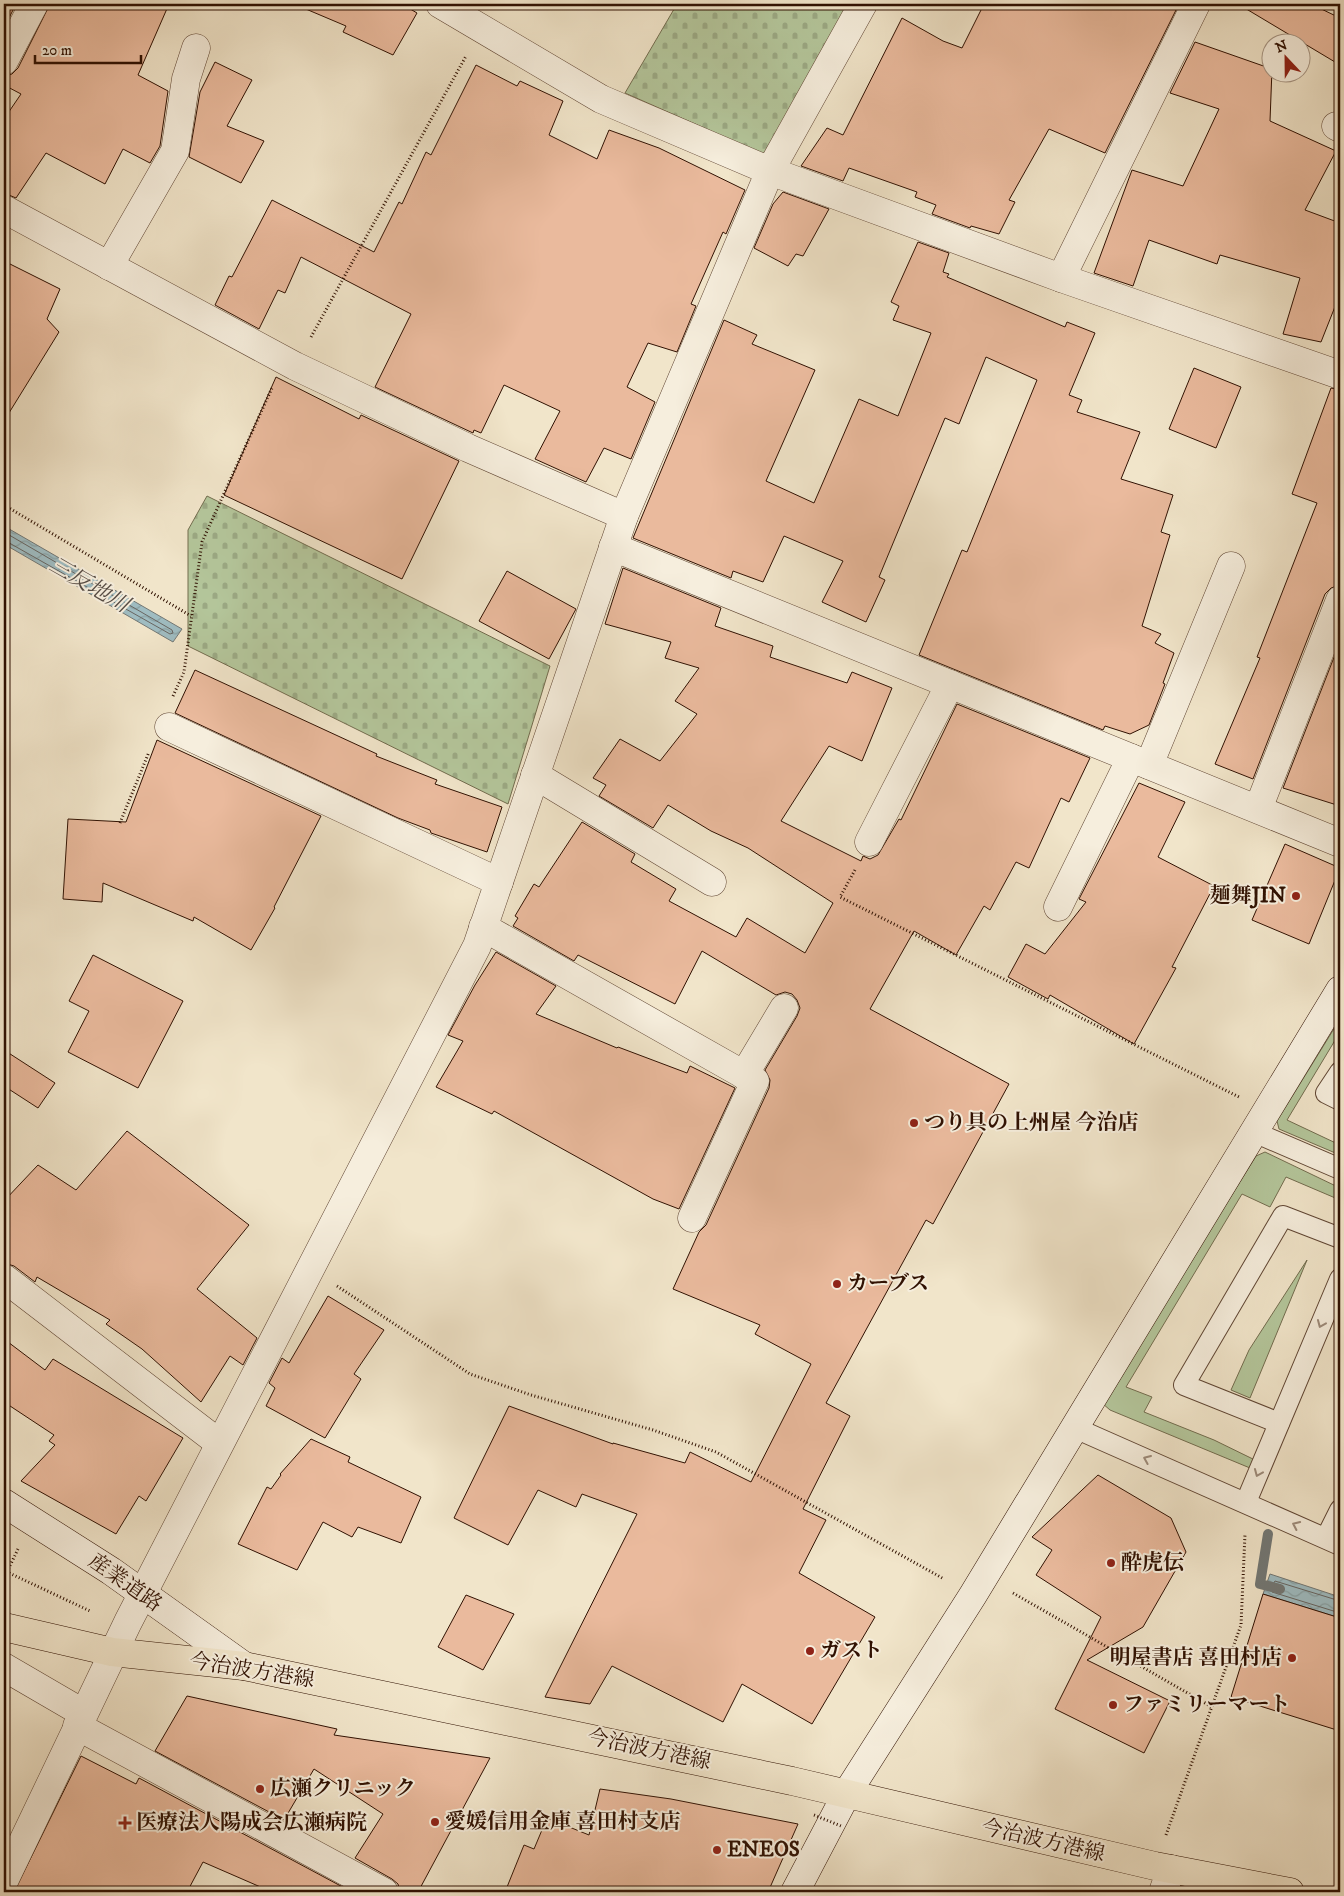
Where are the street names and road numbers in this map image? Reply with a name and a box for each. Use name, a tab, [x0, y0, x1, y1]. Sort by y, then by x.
street label: 産業道路	[83, 1548, 167, 1618]
street label: 今治波方港線	[188, 1648, 316, 1694]
street label: 今治波方港線	[585, 1724, 713, 1776]
street label: 今治波方港線	[979, 1814, 1107, 1868]

